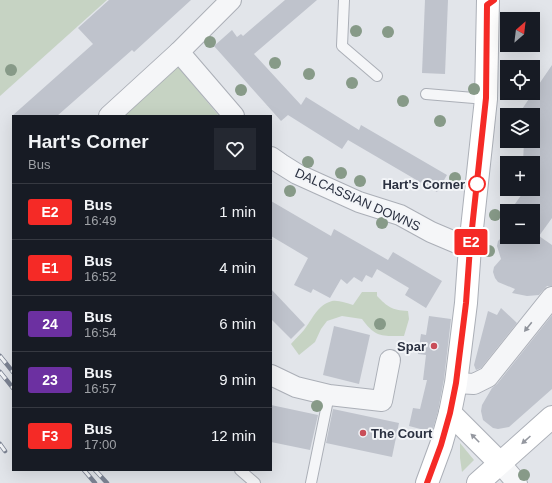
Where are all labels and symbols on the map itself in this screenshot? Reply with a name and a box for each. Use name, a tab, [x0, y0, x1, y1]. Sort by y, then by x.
north arrow	[500, 12, 540, 52]
street label: DALCASSIAN DOWNS	[293, 165, 423, 234]
marker: Hart's Corner	[468, 175, 486, 193]
place label: Hart's Corner	[382, 177, 465, 192]
line badge: E2	[453, 229, 489, 255]
one-way arrow	[523, 322, 532, 333]
place label: Spar	[397, 339, 426, 354]
marker: Spar	[429, 341, 439, 351]
place label: The Court	[371, 426, 433, 441]
marker: The Court	[358, 428, 368, 438]
one-way arrow	[470, 433, 480, 443]
one-way arrow	[521, 435, 531, 445]

